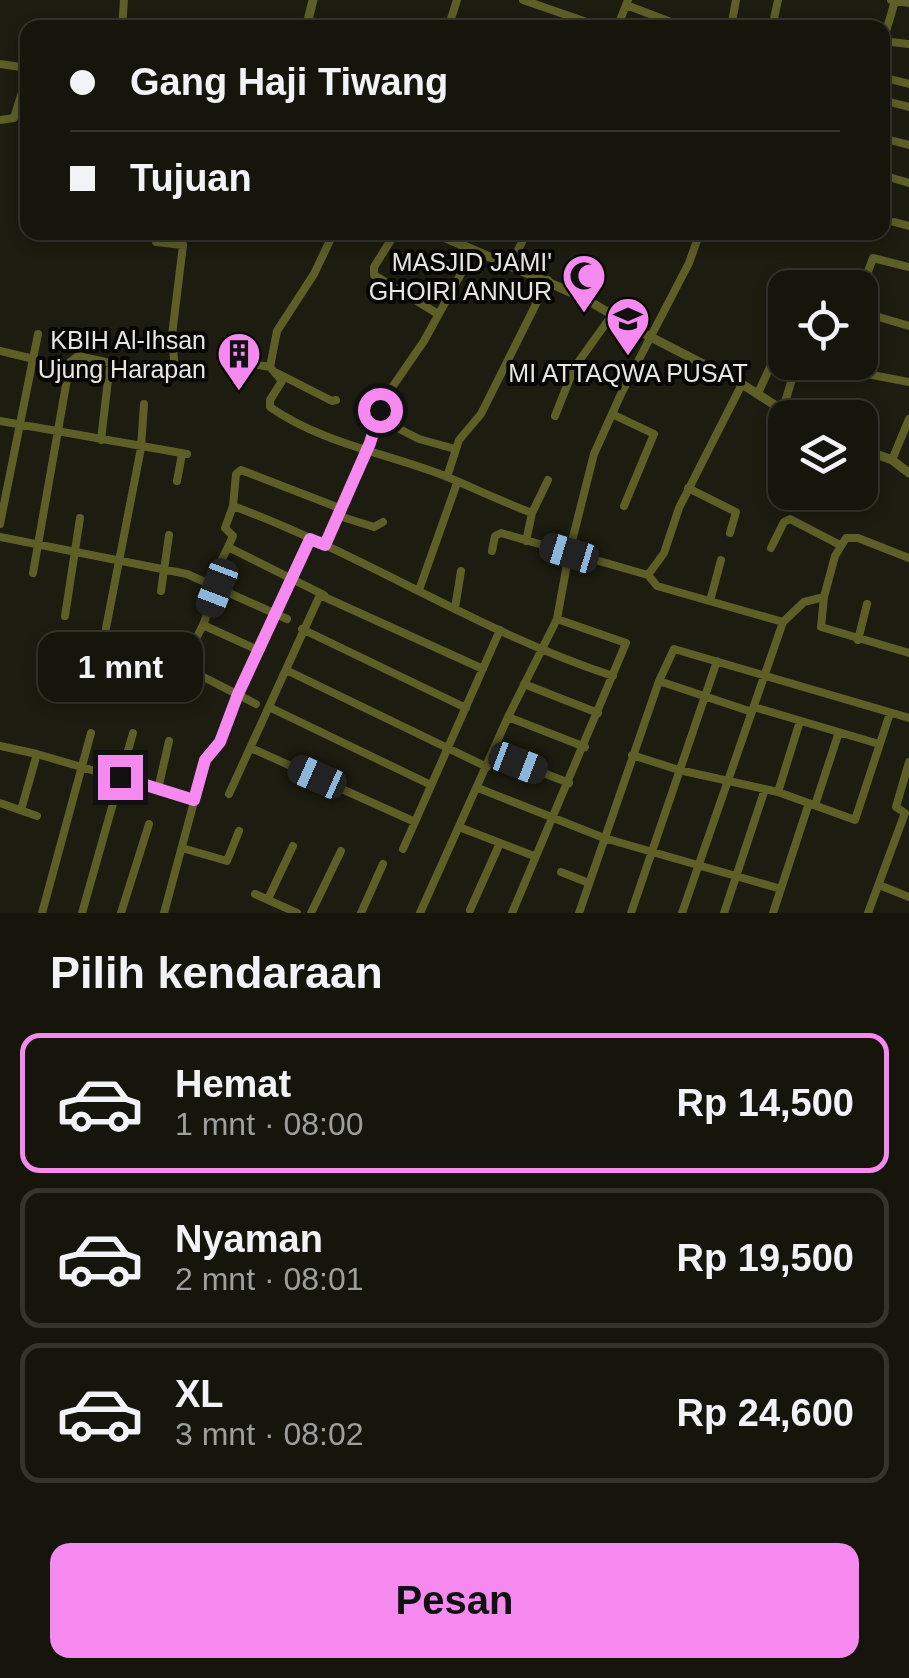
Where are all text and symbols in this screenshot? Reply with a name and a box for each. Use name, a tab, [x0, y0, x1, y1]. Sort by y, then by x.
text: Gang Haji Tiwang	[130, 61, 448, 103]
text: Tujuan	[130, 157, 252, 199]
place label: MASJID JAMI' GHOIRI ANNUR	[369, 248, 552, 305]
mosque icon: MASJID JAMI' GHOIRI ANNUR	[561, 253, 607, 314]
map controls	[768, 270, 878, 510]
button: locate	[768, 270, 878, 380]
school or university icon: MI ATTAQWA PUSAT	[605, 296, 651, 357]
place label: KBIH Al-Ihsan Ujung Harapan	[38, 326, 206, 383]
building icon: KBIH Al-Ihsan Ujung Harapan	[216, 331, 262, 392]
place label: MI ATTAQWA PUSAT	[508, 359, 748, 387]
route start	[358, 388, 403, 433]
button: layers	[768, 400, 878, 510]
car	[536, 530, 602, 576]
car	[192, 555, 242, 621]
callout: 1 mnt	[38, 632, 202, 702]
text: 1 mnt	[78, 649, 163, 685]
car	[485, 738, 551, 788]
car	[283, 751, 351, 803]
route end	[98, 755, 143, 800]
text: Pilih kendaraan	[50, 947, 383, 998]
icon: car	[55, 1058, 145, 1148]
text: Hemat	[175, 1063, 291, 1105]
text: Rp 14,500	[677, 1082, 854, 1124]
text: 1 mnt · 08:00	[175, 1106, 364, 1142]
icon: car	[55, 1213, 145, 1303]
text: Nyaman	[175, 1218, 323, 1260]
text: Rp 19,500	[677, 1237, 854, 1279]
text: 2 mnt · 08:01	[175, 1261, 364, 1297]
icon: car	[55, 1368, 145, 1458]
text: XL	[175, 1373, 224, 1415]
text: Rp 24,600	[677, 1392, 854, 1434]
text: 3 mnt · 08:02	[175, 1416, 364, 1452]
button: Pesan	[50, 1543, 859, 1658]

